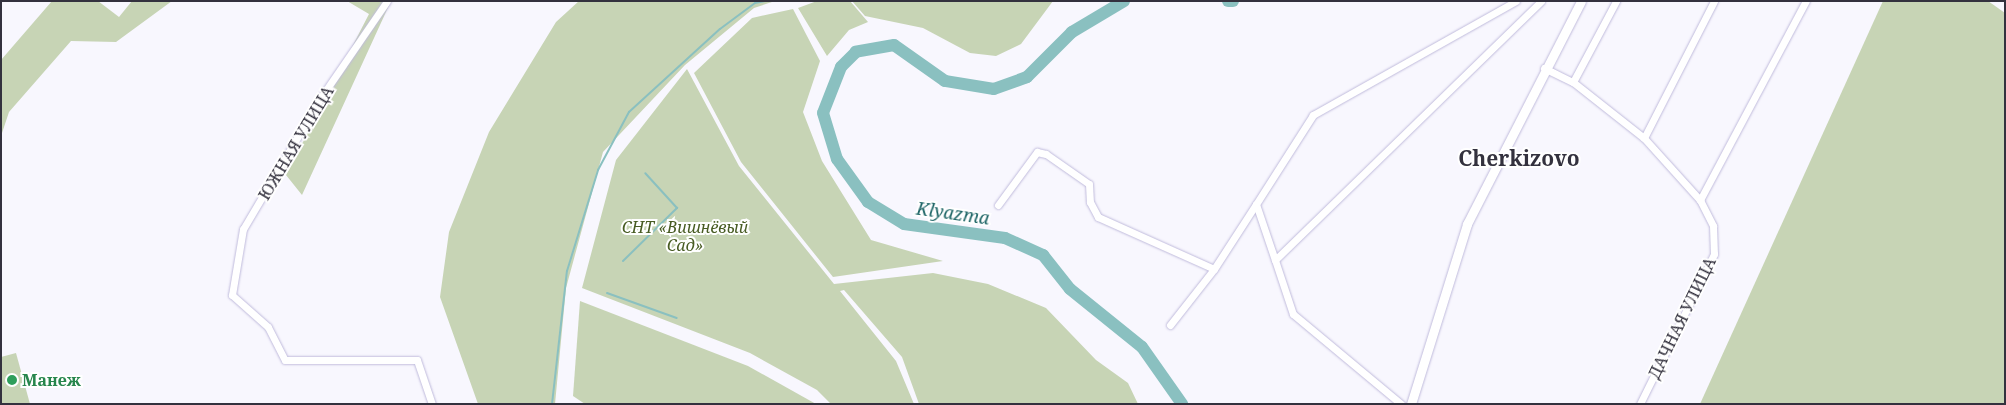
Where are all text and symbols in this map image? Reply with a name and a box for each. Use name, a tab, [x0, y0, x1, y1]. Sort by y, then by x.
street label: ЮЖНАЯ УЛИЦА	[254, 83, 338, 203]
district label: Cherkizovo	[1458, 145, 1580, 171]
water label: Klyazma	[915, 197, 991, 229]
park label: СНТ «Вишнёвый Сад»	[622, 217, 748, 255]
street label: ДАЧНАЯ УЛИЦА	[1644, 254, 1720, 382]
place label: Манеж	[22, 370, 81, 390]
marker: Манеж	[6, 374, 18, 386]

